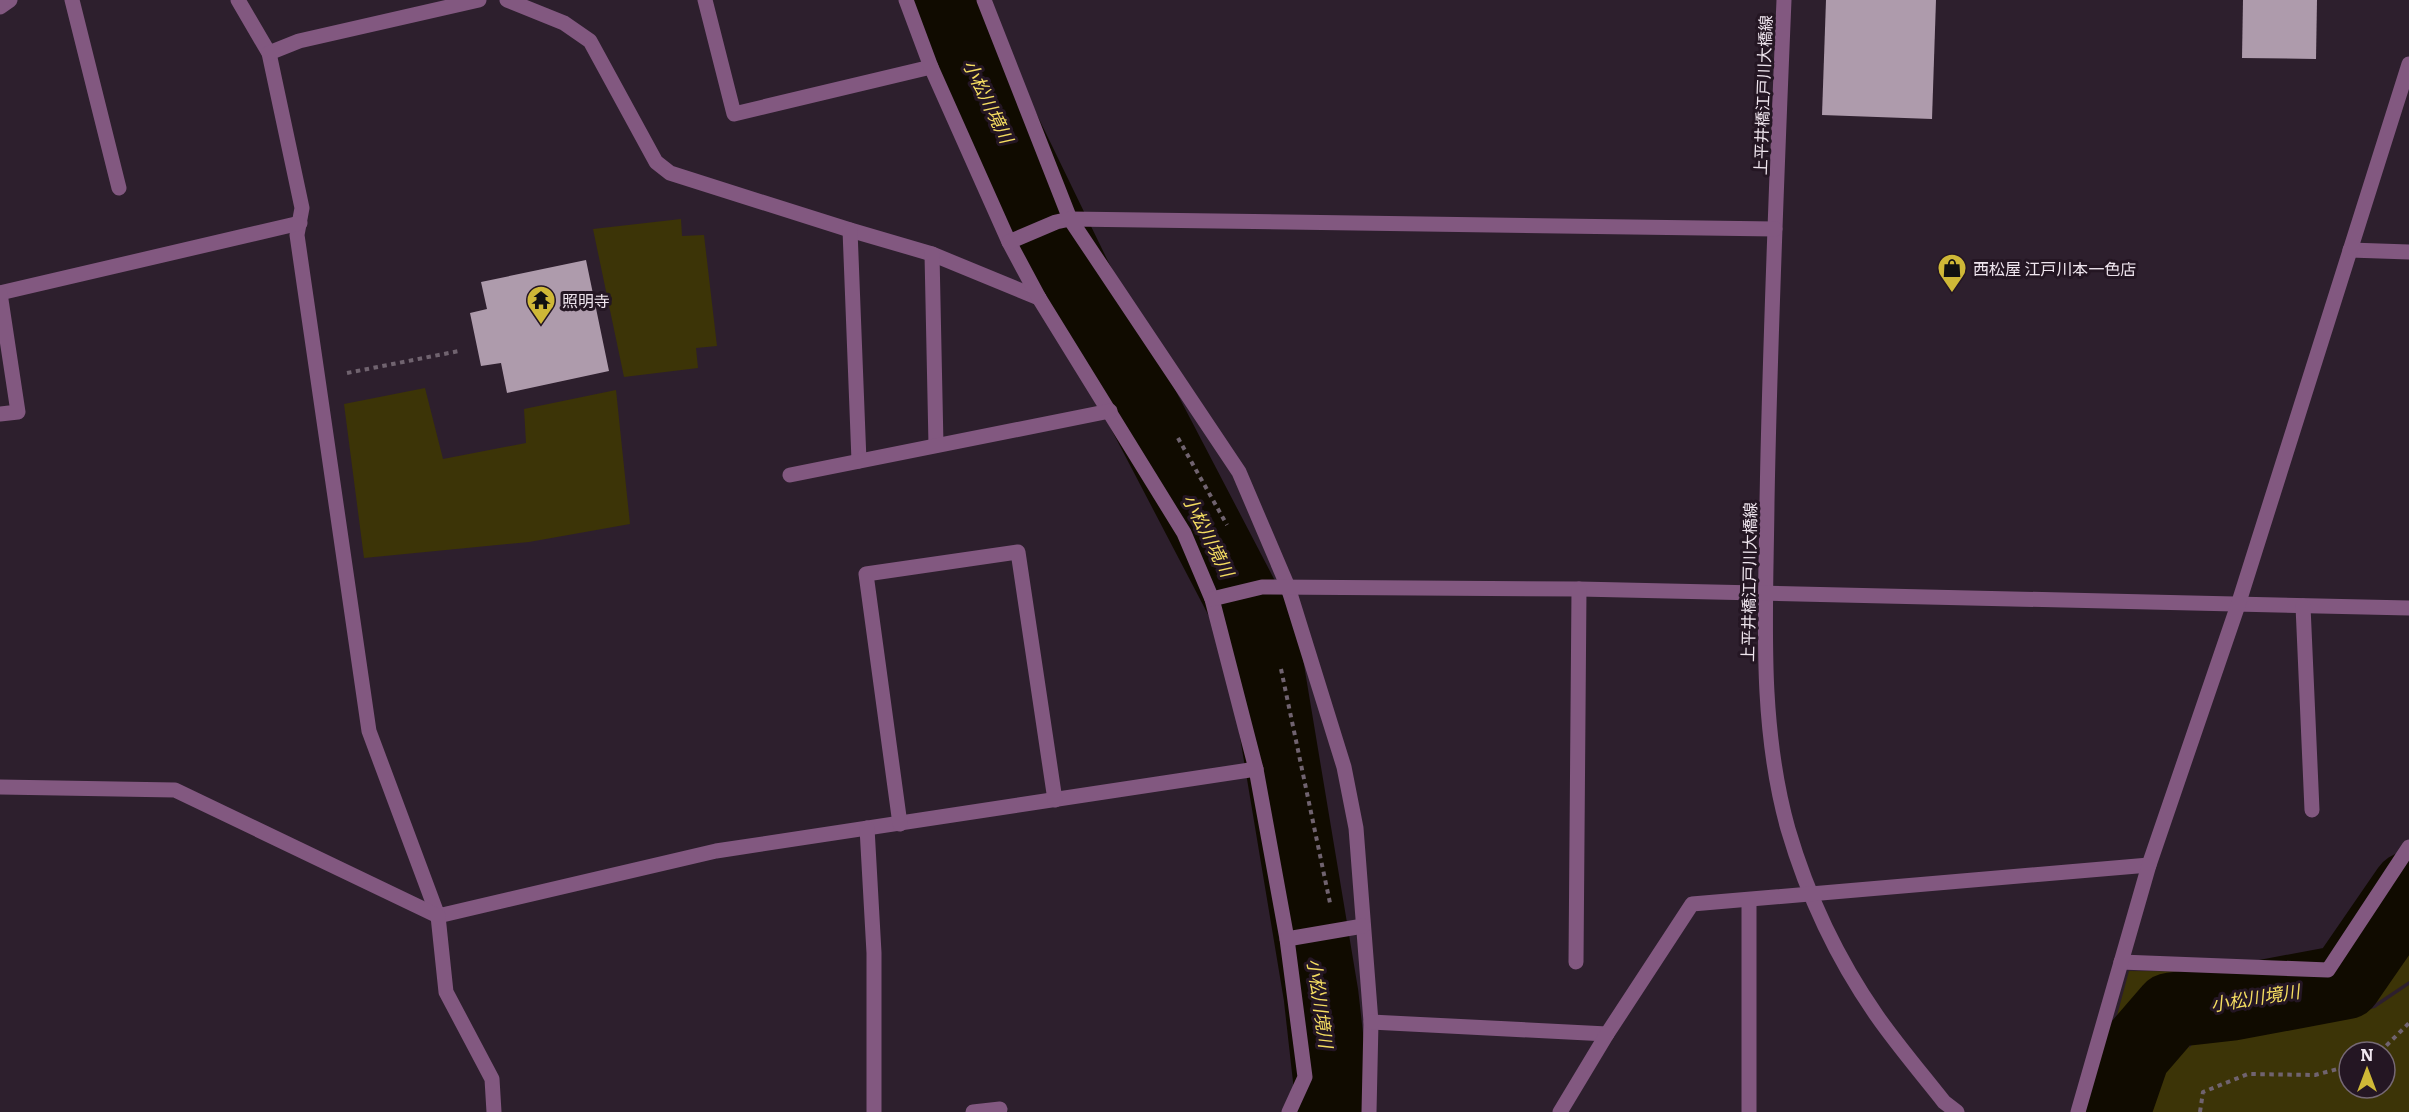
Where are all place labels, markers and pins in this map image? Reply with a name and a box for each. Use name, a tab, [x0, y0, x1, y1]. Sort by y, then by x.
shop icon: 西松屋 江戸川本一色店	[1936, 252, 1968, 294]
place label: 西松屋 江戸川本一色店	[1973, 256, 2136, 280]
temple icon: 照明寺	[525, 284, 557, 326]
place label: 照明寺	[562, 288, 610, 312]

